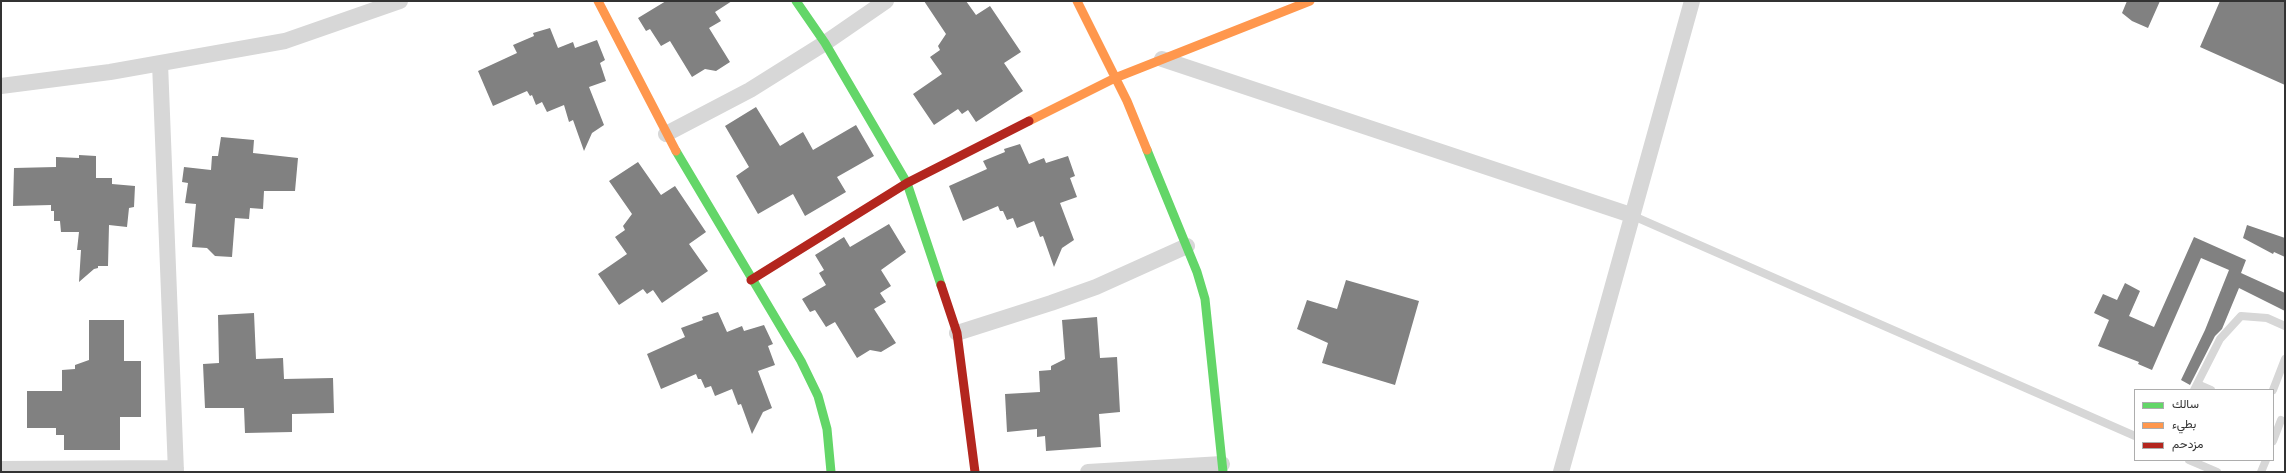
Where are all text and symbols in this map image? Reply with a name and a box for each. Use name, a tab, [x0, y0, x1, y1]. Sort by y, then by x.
legend	[2134, 389, 2274, 461]
text: سالك	[2172, 397, 2199, 411]
text: بطيء	[2172, 417, 2196, 431]
text: مزدحم	[2172, 437, 2203, 451]

